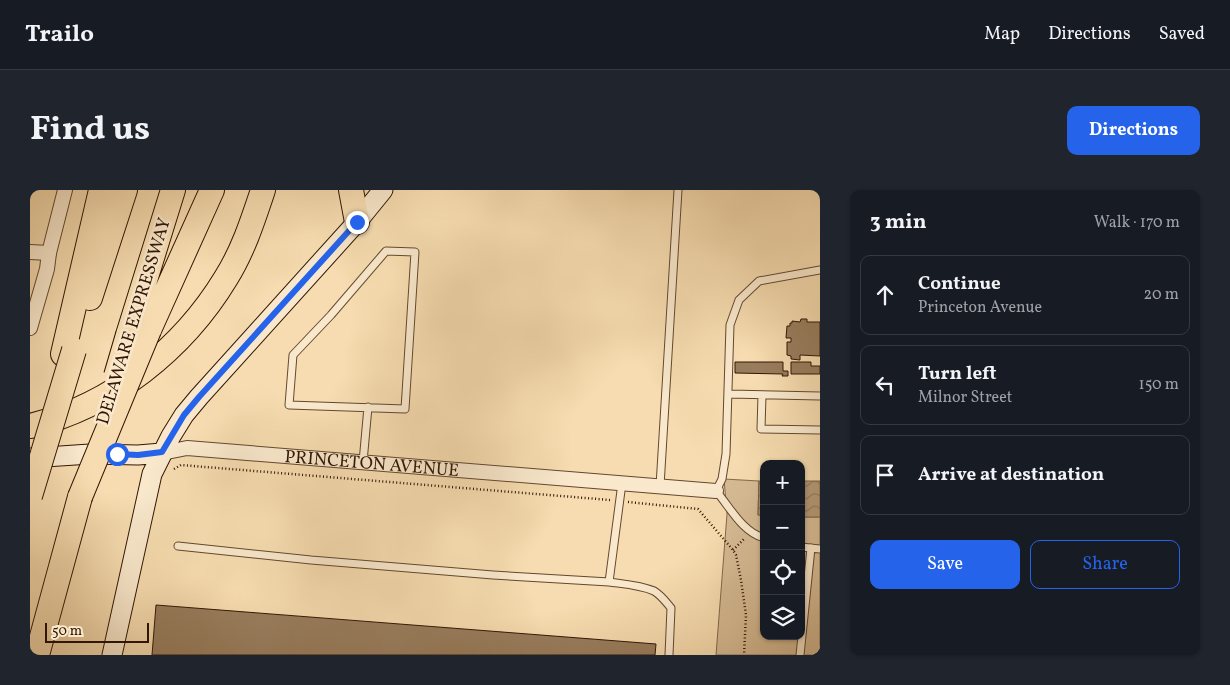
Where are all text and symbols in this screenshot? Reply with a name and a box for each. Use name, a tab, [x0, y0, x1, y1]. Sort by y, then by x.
text: Trailo	[25, 18, 94, 52]
text: Map	[984, 22, 1020, 47]
text: Directions	[1048, 22, 1131, 47]
text: Saved	[1159, 22, 1205, 47]
text: Find us	[30, 106, 150, 154]
button: Directions	[1067, 106, 1200, 155]
text: 3 min	[870, 208, 926, 237]
route end	[346, 211, 369, 234]
text: Walk · 170 m	[1094, 212, 1180, 234]
street label: DELAWARE EXPRESSWAY	[91, 215, 178, 428]
text: Continue	[918, 271, 1001, 297]
icon: ahead	[871, 281, 899, 309]
text: 20 m	[1144, 284, 1179, 306]
text: Princeton Avenue	[918, 297, 1042, 319]
text: Turn left	[918, 361, 997, 387]
icon: left	[871, 371, 899, 399]
text: 150 m	[1138, 374, 1179, 396]
text: Milnor Street	[918, 387, 1012, 409]
route start	[106, 443, 129, 466]
street label: PRINCETON AVENUE	[284, 445, 460, 484]
map controls	[760, 460, 805, 640]
button: +	[760, 460, 805, 505]
icon: arrive	[871, 461, 899, 489]
text: Arrive at destination	[918, 462, 1104, 488]
button: −	[760, 505, 805, 550]
button: Save	[870, 540, 1020, 589]
button: Share	[1030, 540, 1180, 589]
button: locate	[760, 550, 805, 595]
button: layers	[760, 595, 805, 640]
scale bar	[45, 620, 149, 643]
text: 50 m	[52, 622, 82, 641]

